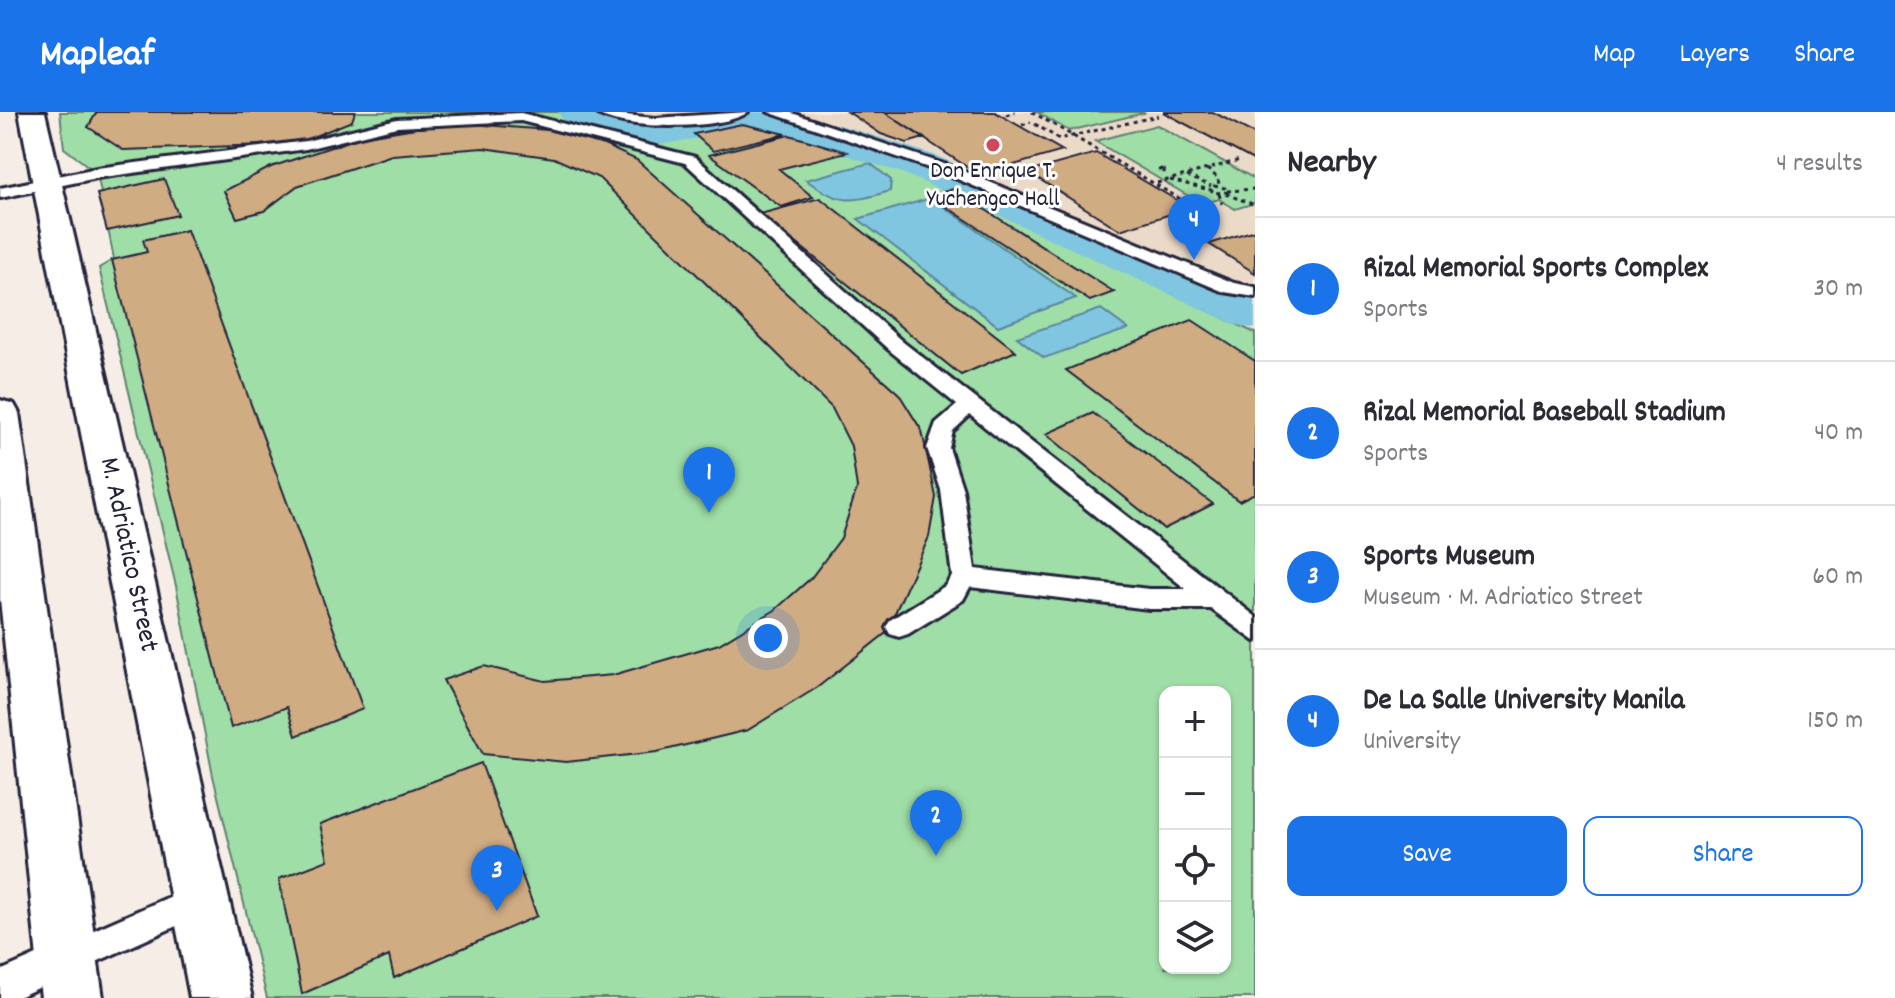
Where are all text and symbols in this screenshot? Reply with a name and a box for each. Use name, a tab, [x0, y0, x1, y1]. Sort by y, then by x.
text: Mapleaf	[40, 29, 155, 84]
text: Map	[1593, 36, 1636, 76]
text: Layers	[1680, 36, 1750, 76]
text: Share	[1794, 36, 1855, 76]
marker: Don Enrique T. Yuchengco Hall	[984, 136, 1002, 154]
text: Nearby	[1287, 140, 1376, 189]
text: 4 results	[1776, 146, 1863, 183]
place label: Don Enrique T. Yuchengco Hall	[927, 155, 1060, 217]
pin: 4	[1168, 194, 1220, 260]
text: Rizal Memorial Sports Complex	[1363, 249, 1708, 292]
text: 1	[1310, 271, 1316, 308]
text: 30 m	[1813, 271, 1863, 308]
text: Sports	[1363, 292, 1428, 329]
text: Rizal Memorial Baseball Stadium	[1363, 393, 1726, 436]
text: 2	[1307, 415, 1319, 452]
text: 40 m	[1814, 415, 1863, 452]
text: Sports	[1363, 436, 1428, 473]
pin: 1	[683, 447, 735, 513]
street label: M. Adriatico Street	[87, 454, 167, 656]
text: Sports Museum	[1363, 537, 1535, 580]
text: 3	[1307, 559, 1319, 596]
text: 60 m	[1812, 559, 1863, 596]
text: Museum · M. Adriatico Street	[1363, 580, 1643, 617]
your location	[748, 618, 788, 658]
text: De La Salle University Manila	[1363, 681, 1684, 724]
map controls	[1159, 686, 1231, 974]
button: +	[1159, 686, 1231, 758]
text: 4	[1308, 703, 1318, 740]
text: 150 m	[1807, 703, 1863, 740]
text: University	[1363, 724, 1460, 761]
button: −	[1159, 758, 1231, 830]
pin: 2	[910, 790, 962, 856]
button: Save	[1287, 816, 1567, 896]
button: Share	[1583, 816, 1863, 896]
button: locate	[1159, 830, 1231, 902]
pin: 3	[471, 845, 523, 911]
button: layers	[1159, 902, 1231, 974]

